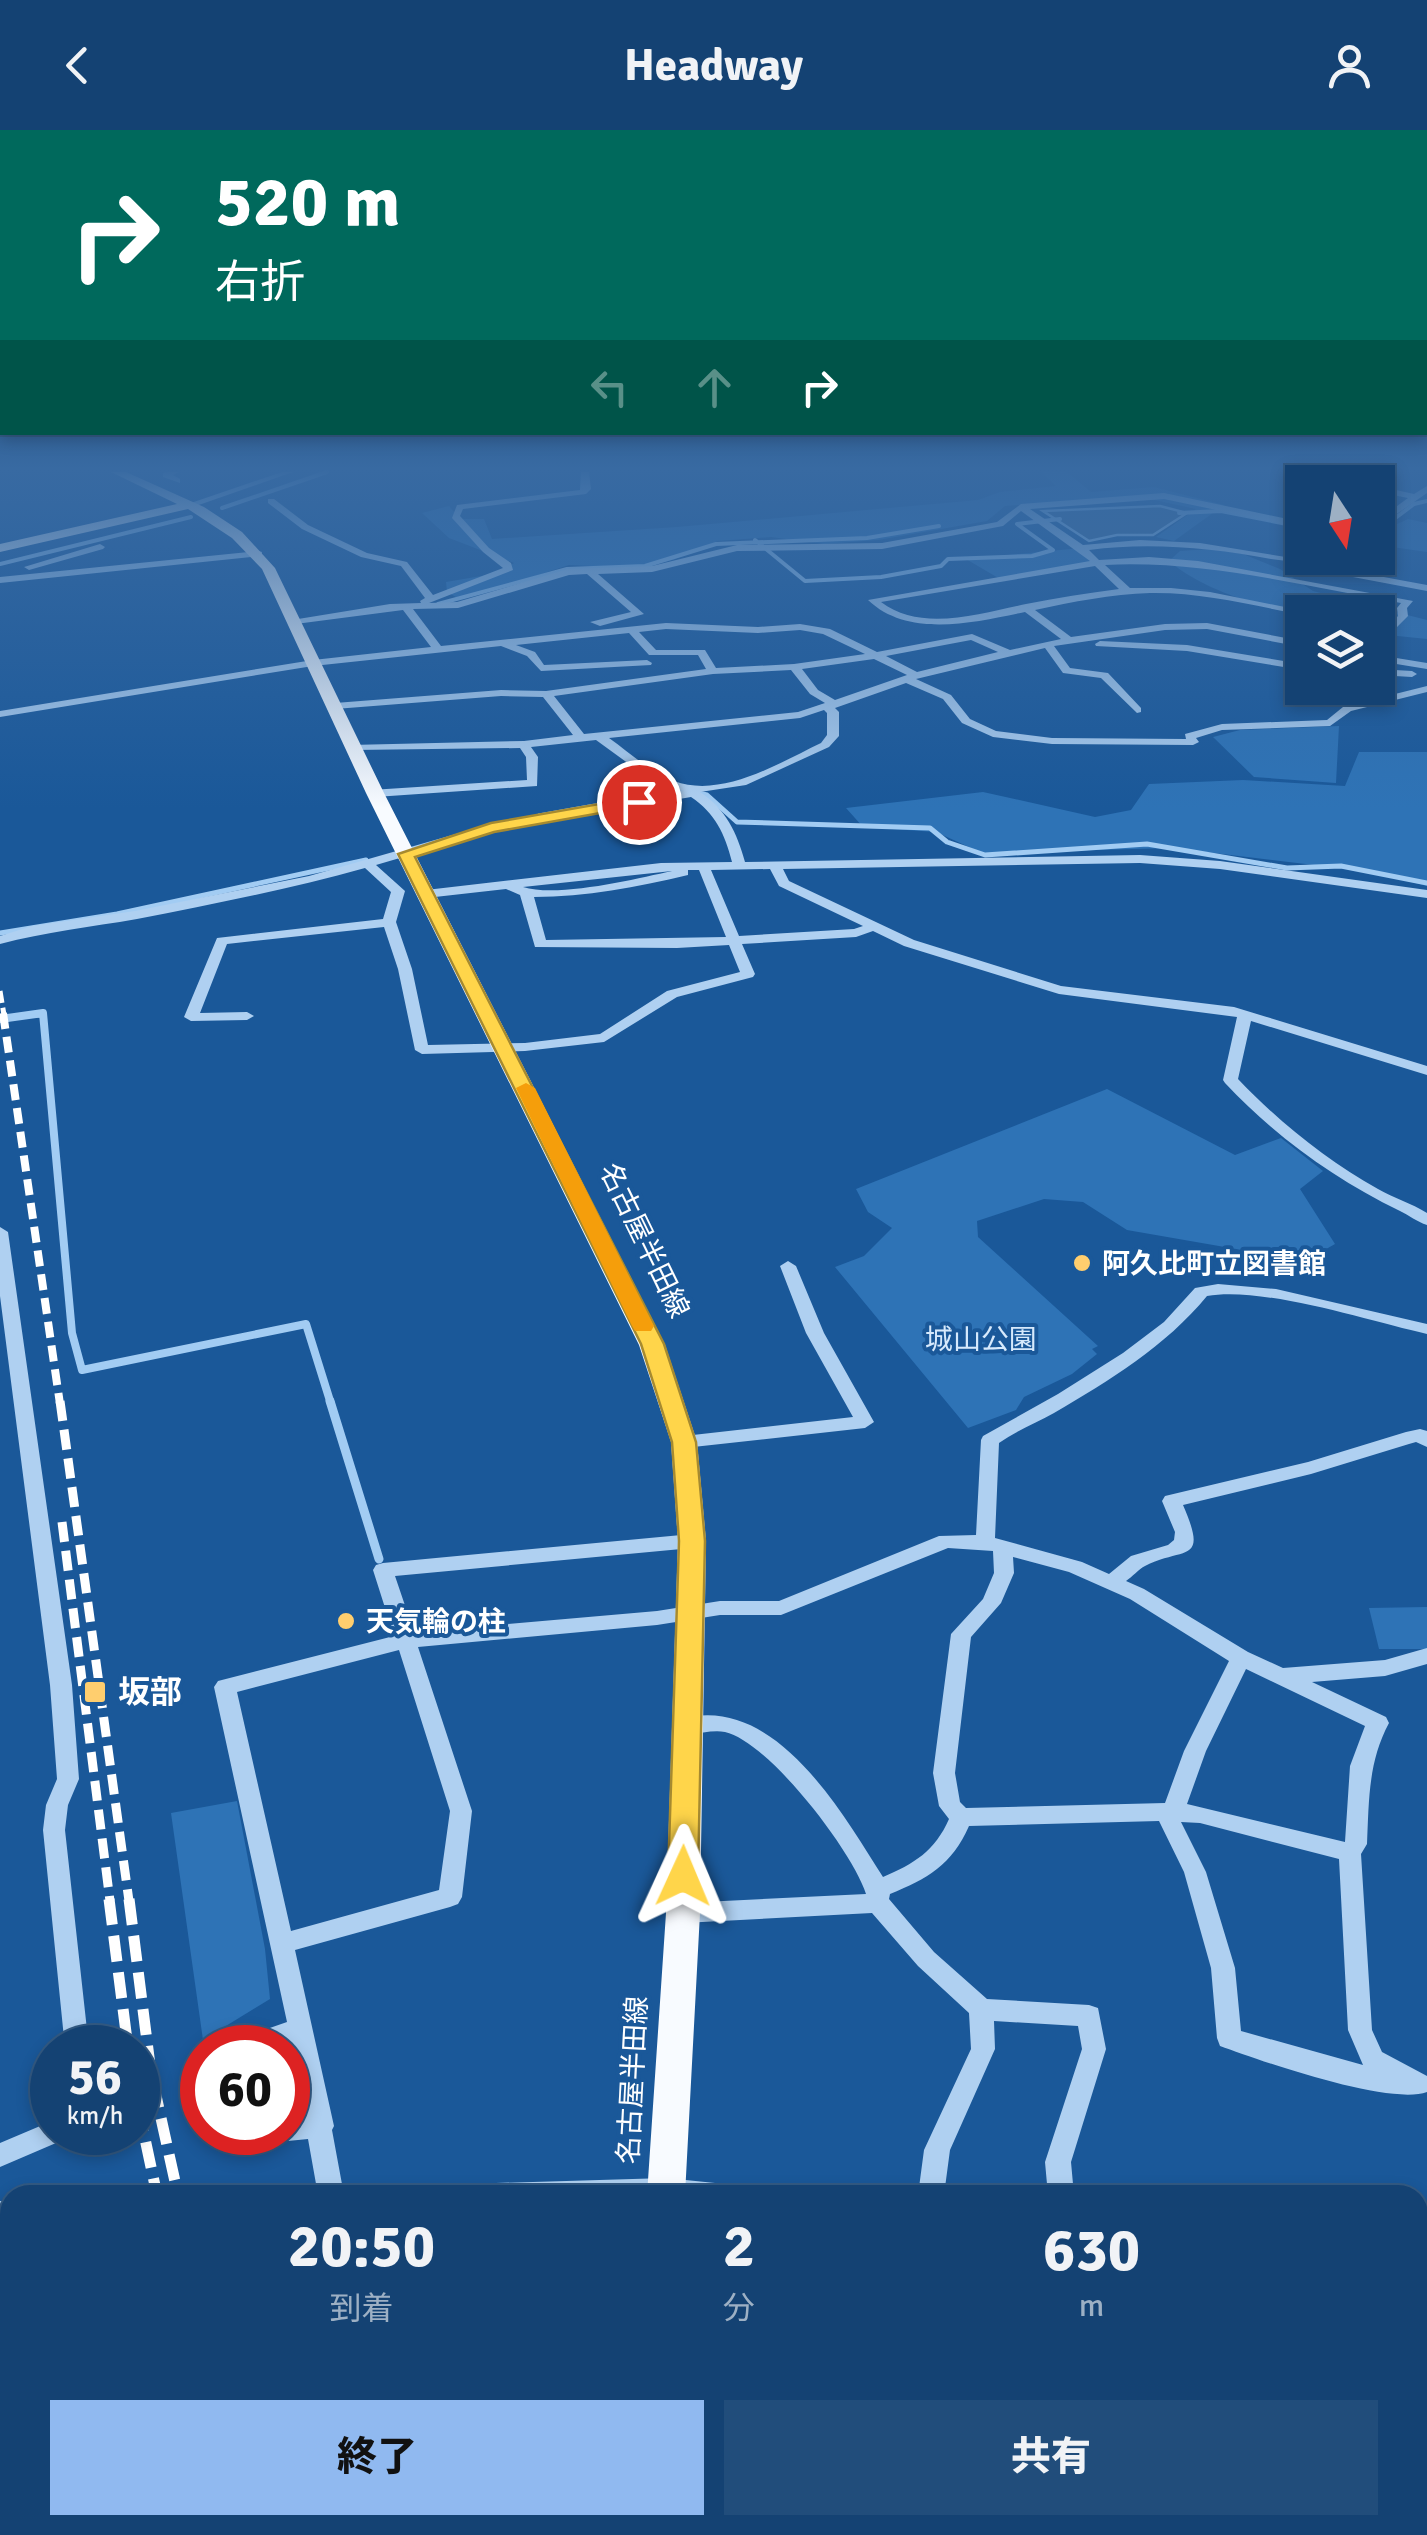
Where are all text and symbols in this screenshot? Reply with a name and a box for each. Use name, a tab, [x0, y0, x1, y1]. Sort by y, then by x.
icon: back	[50, 38, 105, 93]
text: Headway	[624, 38, 803, 93]
icon: person	[1322, 38, 1377, 93]
text: 520 m	[215, 159, 400, 245]
icon: right	[50, 170, 180, 300]
text: 右折	[215, 255, 305, 310]
icon: left	[582, 360, 637, 415]
icon: ahead	[687, 360, 742, 415]
icon: right	[792, 360, 847, 415]
north arrow	[1285, 465, 1395, 575]
map controls	[1285, 465, 1395, 705]
button: layers	[1285, 595, 1395, 705]
pin	[597, 760, 682, 845]
icon: arrive	[612, 775, 667, 830]
street label: 名古屋半田線	[592, 1157, 696, 1323]
place label: 阿久比町立図書館	[1102, 1247, 1326, 1281]
marker: 阿久比町立図書館	[1071, 1252, 1093, 1274]
park label: 城山公園	[925, 1323, 1037, 1357]
place label: 天気輪の柱	[366, 1605, 506, 1639]
marker: 天気輪の柱	[335, 1610, 357, 1632]
place label: 坂部	[118, 1673, 182, 1712]
marker: 坂部	[82, 1679, 108, 1705]
position arrow	[631, 1824, 735, 1928]
street label: 名古屋半田線	[612, 1995, 654, 2165]
speed limit sign: 60	[180, 2025, 310, 2155]
text: 56	[68, 2047, 122, 2109]
text: km/h	[67, 2100, 123, 2131]
text: 20:50	[288, 2210, 435, 2284]
text: 2	[723, 2210, 755, 2284]
text: 630	[1043, 2214, 1140, 2288]
text: m	[1079, 2286, 1104, 2325]
text: 到着	[329, 2289, 393, 2328]
text: 分	[723, 2289, 755, 2328]
button: 終了	[50, 2400, 704, 2515]
button: 共有	[724, 2400, 1378, 2515]

